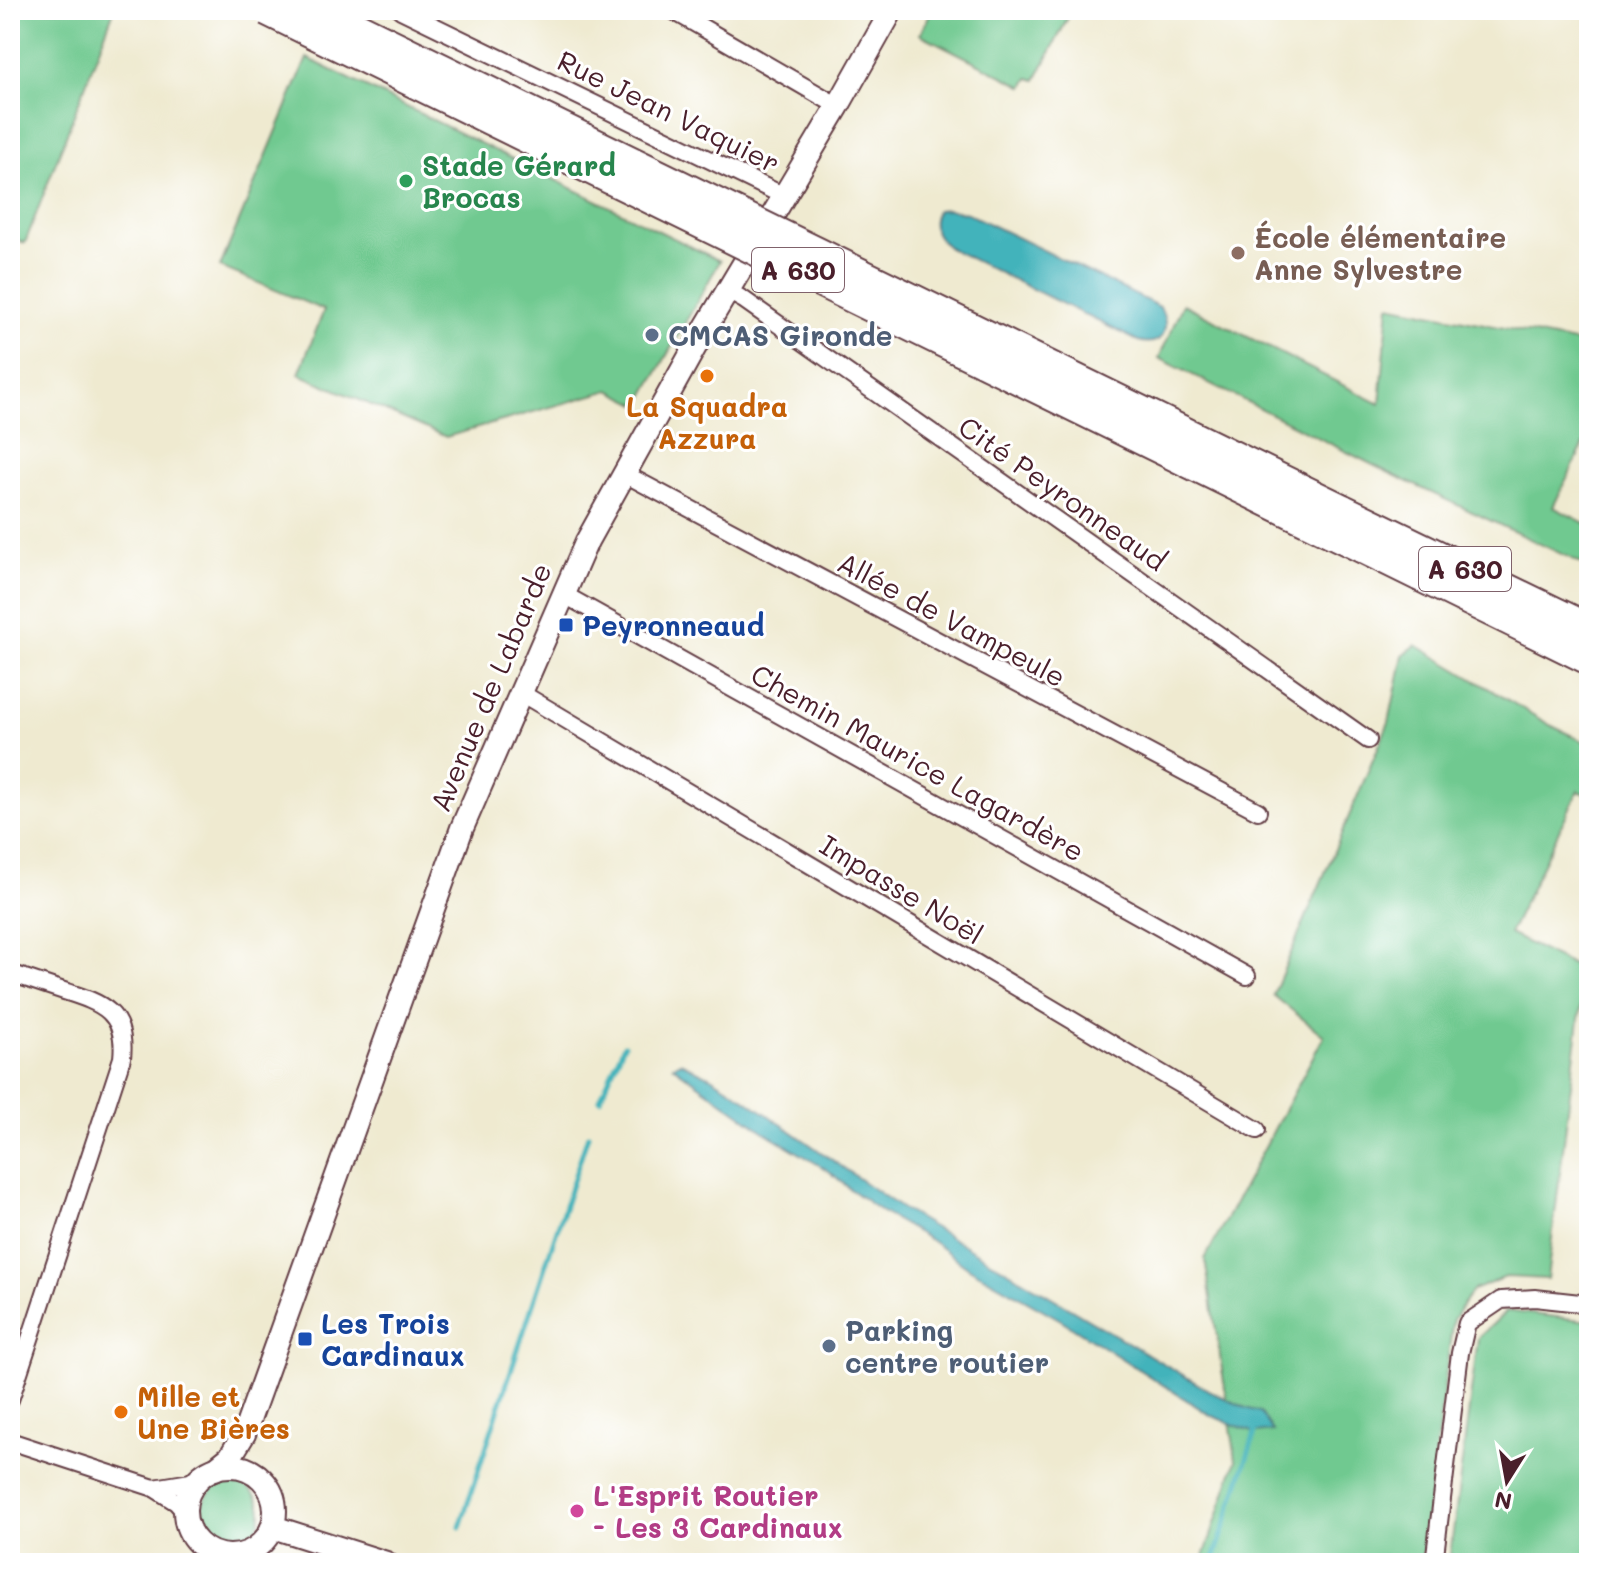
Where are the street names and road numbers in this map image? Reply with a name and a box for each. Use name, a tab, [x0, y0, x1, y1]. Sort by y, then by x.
street label: Rue Jean Vaquier	[552, 42, 786, 180]
road number: A 630	[752, 248, 844, 292]
street label: Cité Peyronneaud	[952, 408, 1174, 578]
street label: Allée de Vampeule	[832, 544, 1072, 694]
road number: A 630	[1419, 547, 1511, 591]
street label: Avenue de Labarde	[421, 557, 559, 817]
street label: Chemin Maurice Lagardère	[745, 655, 1091, 869]
street label: Impasse Noël	[814, 826, 990, 952]

